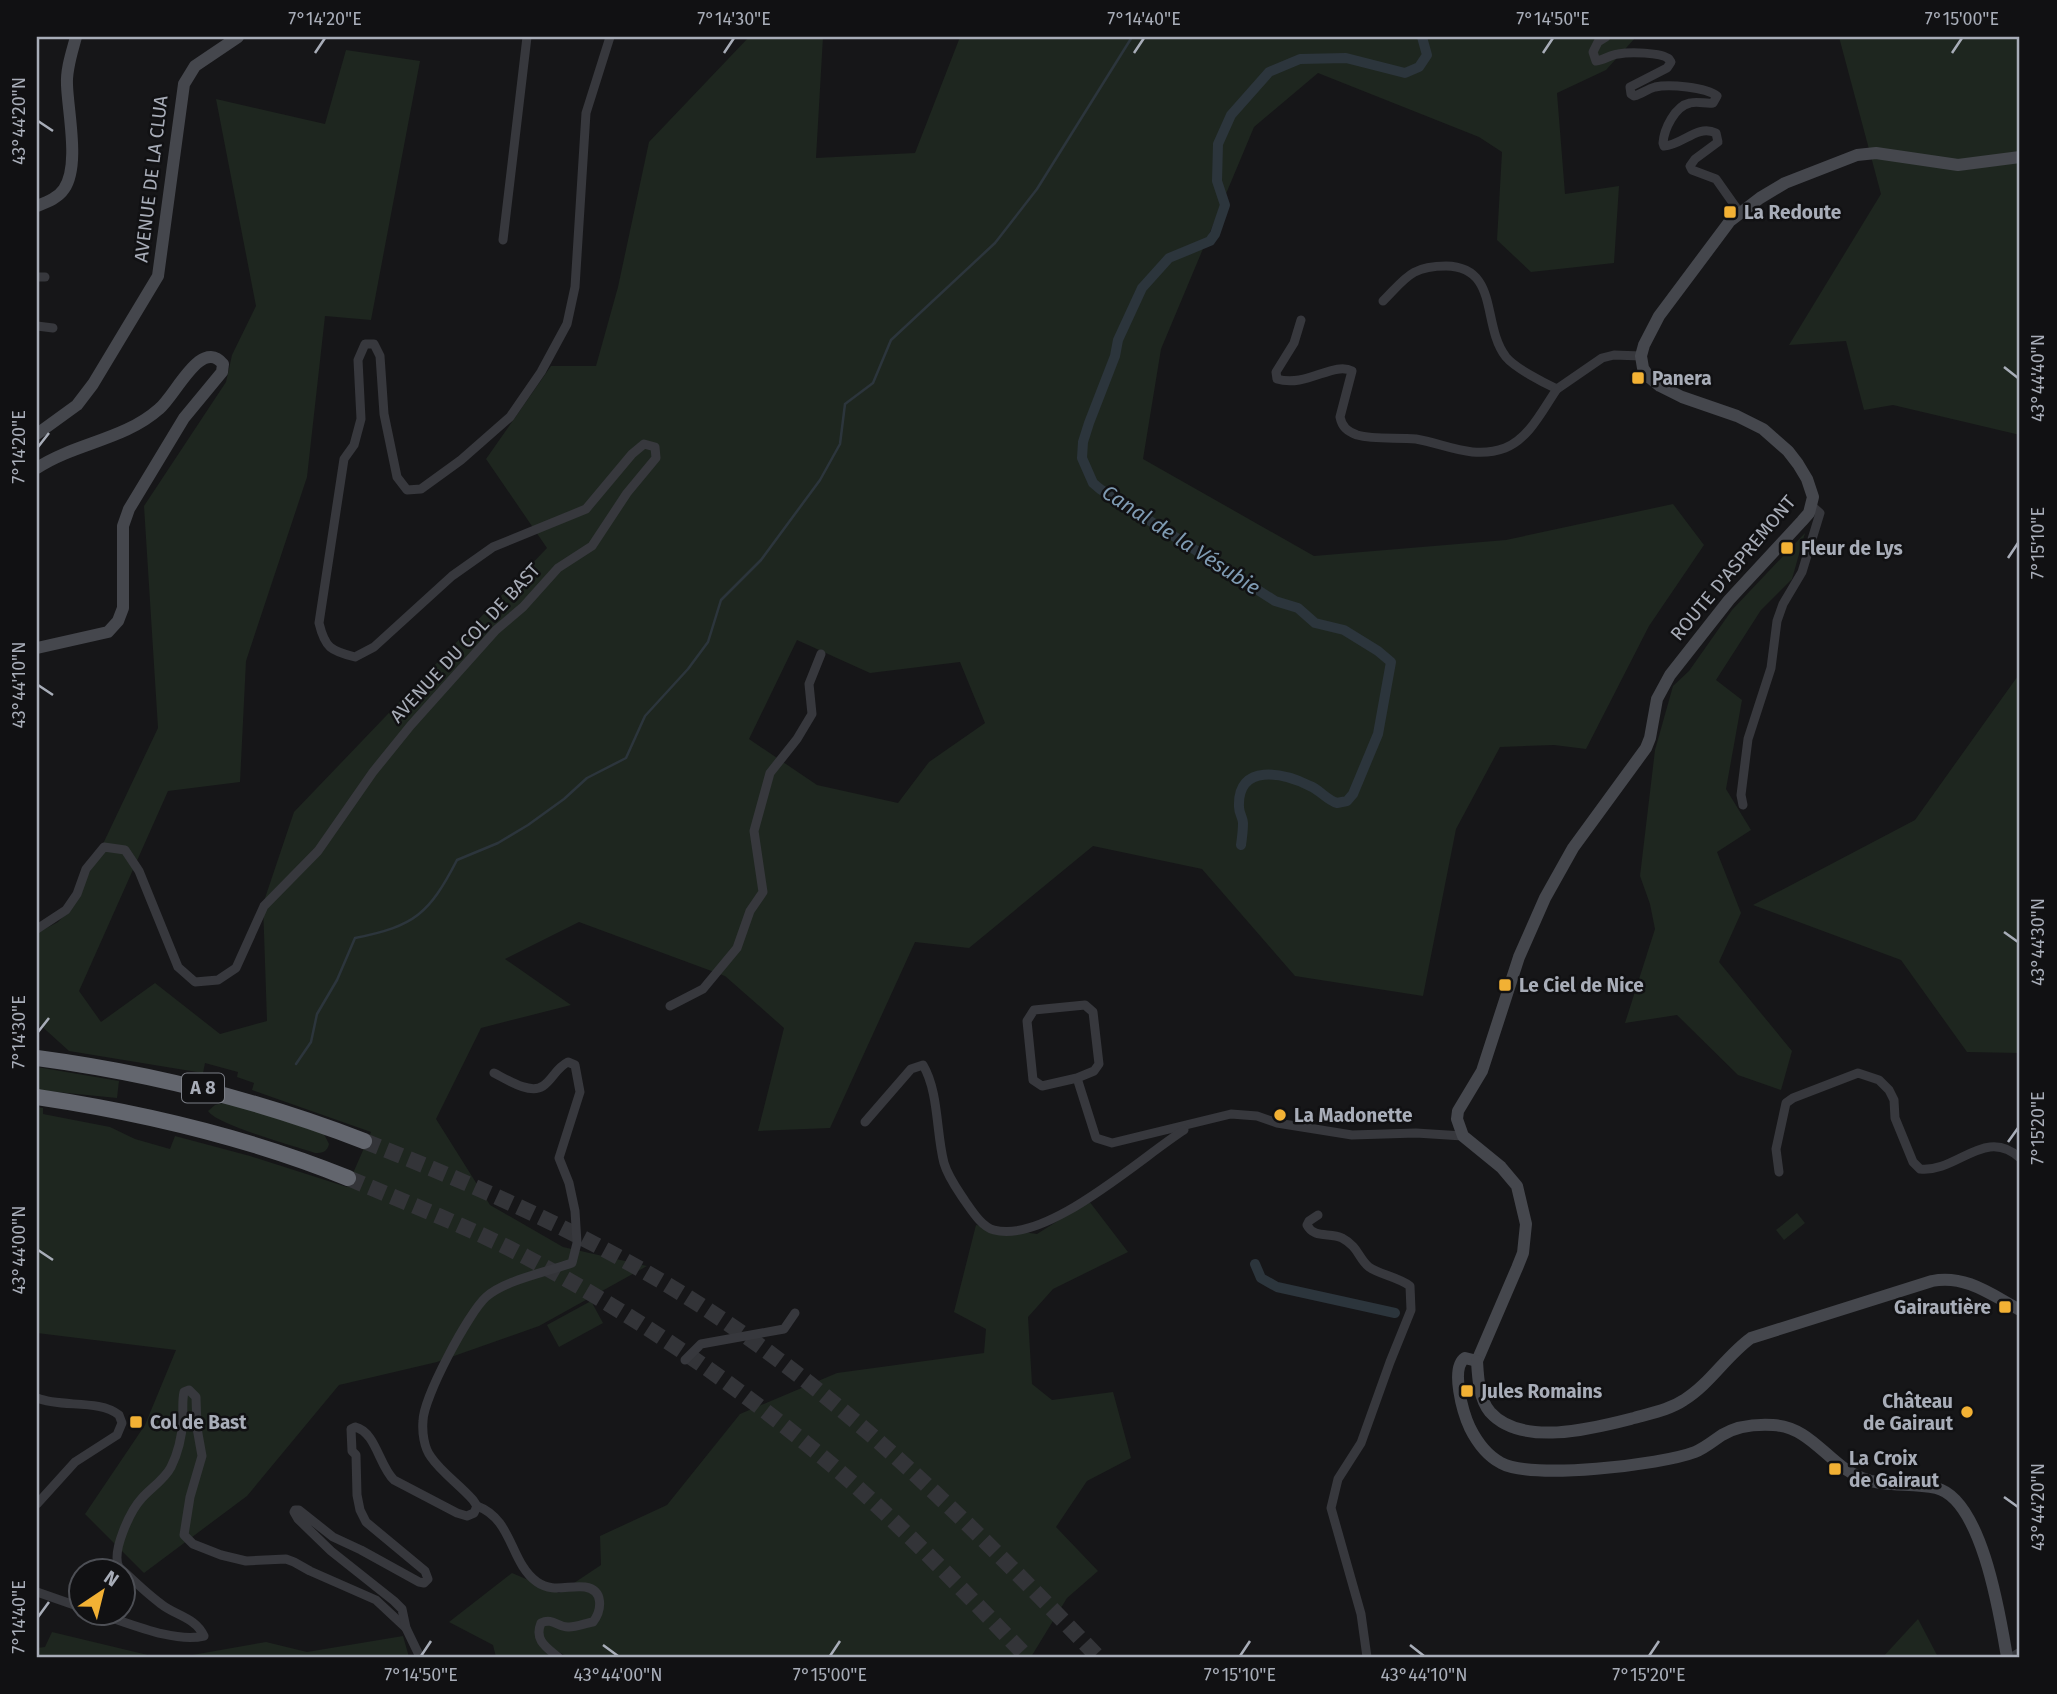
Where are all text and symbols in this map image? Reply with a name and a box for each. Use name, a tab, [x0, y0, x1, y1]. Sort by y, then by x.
text: 7°14'20"E	[288, 8, 362, 30]
text: 7°14'30"E	[697, 8, 771, 30]
text: 7°14'40"E	[1107, 8, 1181, 30]
text: 7°14'50"E	[1516, 8, 1590, 30]
text: 7°15'00"E	[1925, 8, 1999, 30]
text: 43°44'20"N	[8, 77, 30, 165]
street label: AVENUE DE LA CLUA	[129, 94, 173, 264]
place label: La Redoute	[1744, 201, 1841, 224]
marker: La Redoute	[1722, 204, 1738, 220]
text: 43°44'40"N	[2027, 334, 2049, 422]
place label: Panera	[1652, 367, 1712, 390]
marker: Panera	[1630, 370, 1646, 386]
text: 7°14'20"E	[8, 410, 30, 484]
water label: Canal de la Vésubie	[1097, 479, 1265, 601]
street label: ROUTE D'ASPREMONT	[1666, 491, 1801, 645]
text: 7°15'10"E	[2027, 507, 2049, 579]
place label: Fleur de Lys	[1801, 537, 1903, 560]
marker: Fleur de Lys	[1779, 540, 1795, 556]
street label: AVENUE DU COL DE BAST	[385, 558, 545, 727]
text: 43°44'10"N	[8, 642, 30, 729]
text: 43°44'30"N	[2027, 898, 2049, 986]
place label: Le Ciel de Nice	[1519, 974, 1644, 997]
marker: Le Ciel de Nice	[1497, 977, 1513, 993]
text: 7°14'30"E	[8, 995, 30, 1069]
road number: A 8	[182, 1073, 224, 1102]
text: 7°15'20"E	[2027, 1091, 2049, 1165]
place label: La Madonette	[1294, 1104, 1413, 1127]
marker: La Madonette	[1272, 1107, 1288, 1123]
text: 43°44'00"N	[8, 1205, 30, 1295]
place label: Gairautière	[1894, 1296, 1991, 1319]
marker: Gairautière	[1997, 1299, 2013, 1315]
place label: Jules Romains	[1480, 1380, 1602, 1403]
marker: Jules Romains	[1459, 1383, 1475, 1399]
place label: Château de Gairaut	[1863, 1390, 1954, 1435]
marker: Château de Gairaut	[1959, 1404, 1975, 1420]
place label: Col de Bast	[150, 1411, 247, 1434]
marker: Col de Bast	[128, 1414, 144, 1430]
place label: La Croix de Gairaut	[1849, 1447, 1940, 1492]
marker: La Croix de Gairaut	[1827, 1461, 1843, 1477]
text: 43°44'20"N	[2027, 1463, 2049, 1551]
north arrow	[66, 1558, 136, 1628]
text: N	[100, 1565, 123, 1592]
text: 7°14'40"E	[8, 1580, 30, 1654]
text: 7°14'50"E	[384, 1664, 458, 1686]
text: 43°44'00"N	[573, 1664, 663, 1686]
text: 7°15'00"E	[793, 1664, 867, 1686]
text: 7°15'10"E	[1204, 1664, 1276, 1686]
text: 43°44'10"N	[1381, 1664, 1468, 1686]
text: 7°15'20"E	[1612, 1664, 1686, 1686]

